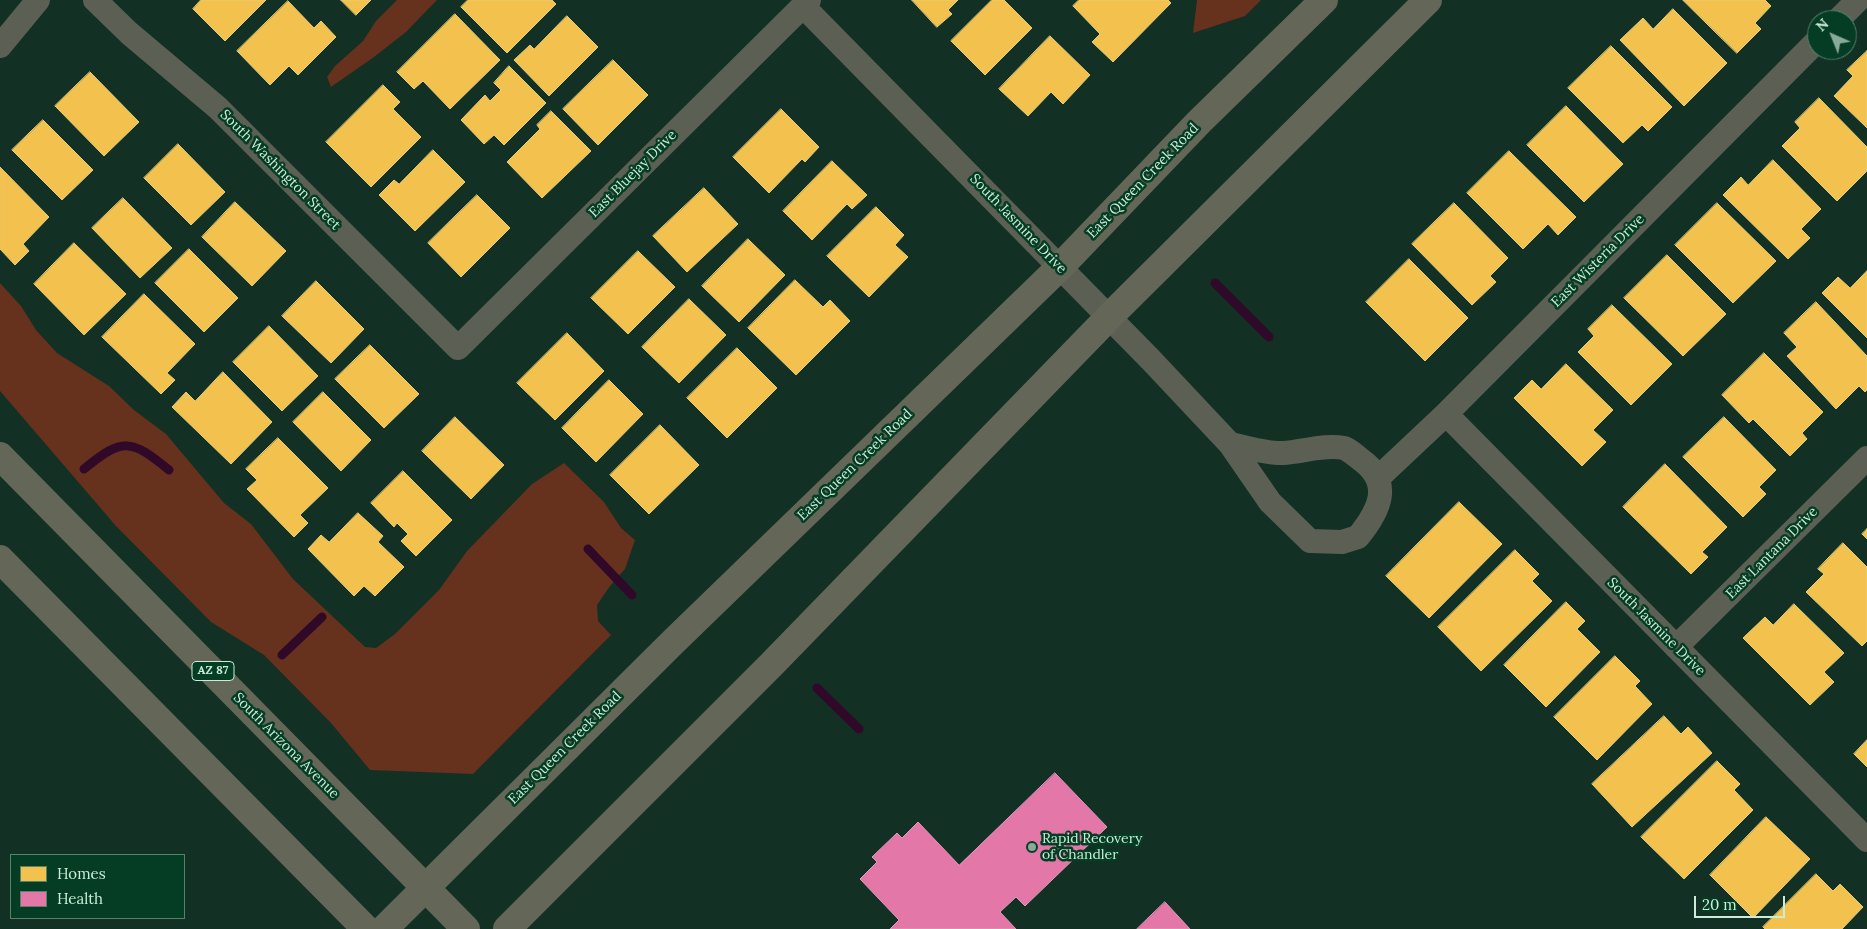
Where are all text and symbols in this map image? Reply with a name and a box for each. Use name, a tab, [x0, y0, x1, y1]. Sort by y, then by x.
north arrow	[1807, 10, 1857, 60]
text: N	[1812, 15, 1832, 35]
street label: South Washington Street	[216, 106, 344, 234]
street label: East Queen Creek Road	[1084, 120, 1202, 242]
street label: East Bluejay Drive	[586, 127, 680, 221]
street label: South Jasmine Drive	[966, 171, 1070, 277]
street label: East Wisteria Drive	[1548, 211, 1648, 311]
street label: East Queen Creek Road	[794, 406, 916, 524]
street label: East Lantana Drive	[1723, 504, 1821, 602]
street label: South Jasmine Drive	[1603, 574, 1709, 680]
road number: AZ 87	[192, 661, 234, 680]
street label: East Queen Creek Road	[505, 688, 625, 808]
street label: South Arizona Avenue	[230, 690, 342, 802]
place label: Rapid Recovery of Chandler	[1042, 831, 1142, 864]
marker: Rapid Recovery of Chandler	[1026, 841, 1038, 853]
legend	[10, 854, 185, 919]
text: Homes	[57, 864, 106, 883]
scale bar	[1697, 886, 1788, 918]
text: Health	[57, 889, 103, 908]
text: 20 m	[1702, 895, 1737, 914]

